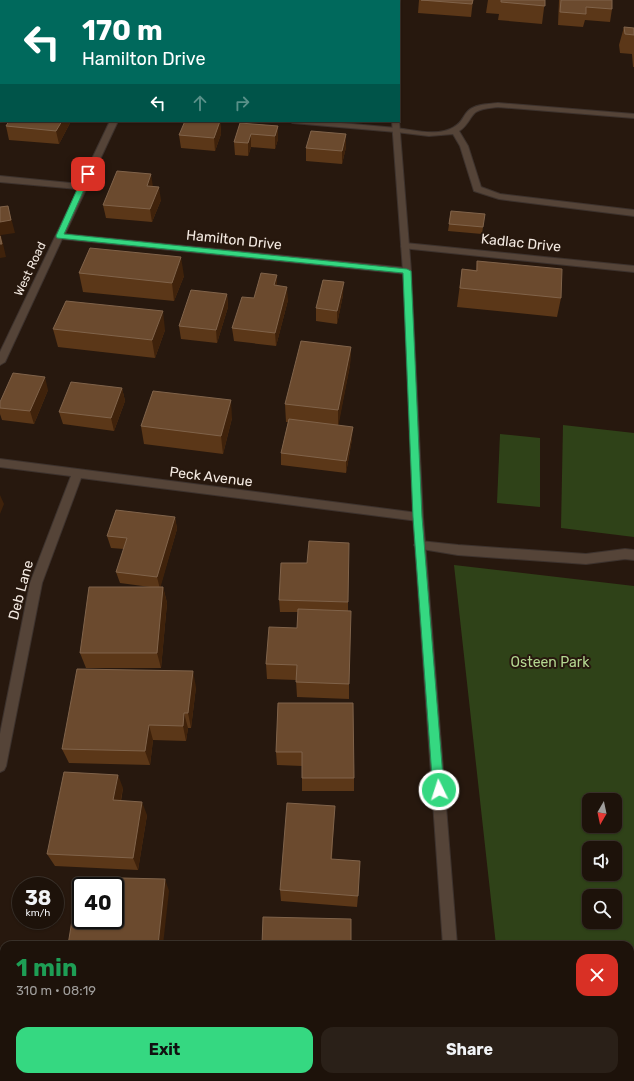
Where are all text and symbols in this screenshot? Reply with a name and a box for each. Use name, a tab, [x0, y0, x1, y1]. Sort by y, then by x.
text: 170 m	[82, 14, 163, 47]
icon: left	[16, 16, 68, 68]
text: Hamilton Drive	[82, 48, 206, 70]
icon: left	[147, 92, 169, 114]
icon: ahead	[189, 92, 211, 114]
icon: right	[231, 92, 253, 114]
pin	[71, 157, 105, 191]
icon: arrive	[77, 163, 99, 185]
street label: Hamilton Drive	[185, 227, 283, 253]
street label: Kadlac Drive	[480, 230, 562, 256]
street label: West Road	[11, 240, 49, 298]
street label: Peck Avenue	[168, 463, 254, 491]
street label: Deb Lane	[5, 558, 37, 622]
park label: Osteen Park	[511, 654, 590, 671]
position arrow	[418, 769, 460, 811]
north arrow	[582, 793, 622, 833]
map controls	[582, 793, 622, 929]
button: sound	[582, 841, 622, 881]
speed limit sign: 40	[72, 877, 124, 929]
text: 38	[25, 886, 51, 910]
button: search	[582, 889, 622, 929]
text: km/h	[26, 907, 50, 919]
text: 1 min	[16, 954, 77, 982]
button: close	[576, 954, 618, 996]
text: 310 m · 08:19	[16, 983, 96, 998]
button: Exit	[16, 1027, 313, 1073]
button: Share	[321, 1027, 618, 1073]

